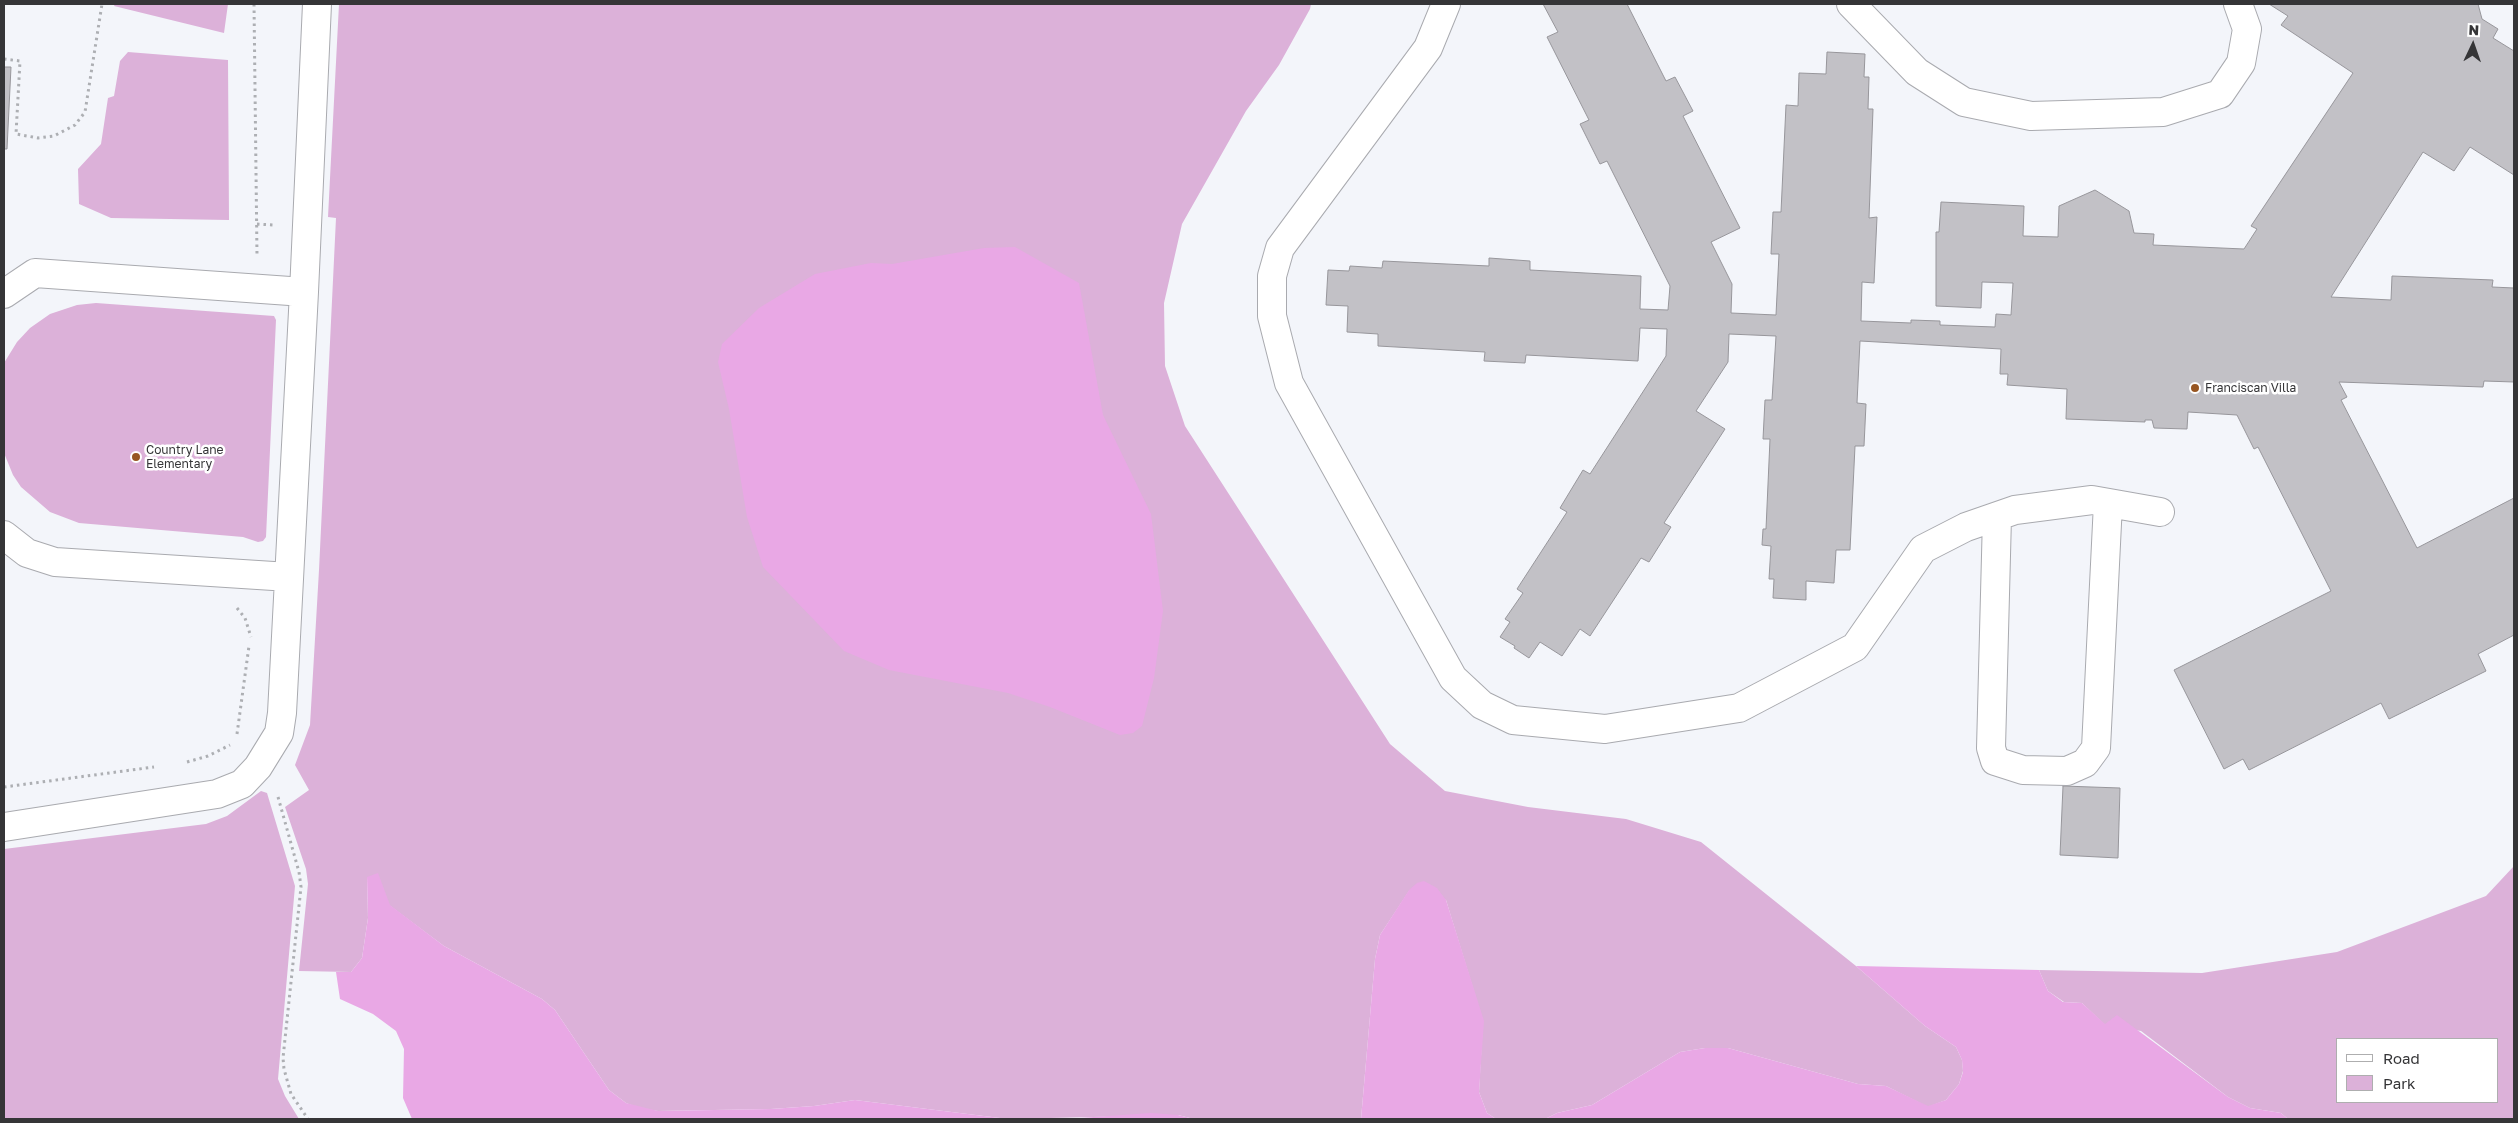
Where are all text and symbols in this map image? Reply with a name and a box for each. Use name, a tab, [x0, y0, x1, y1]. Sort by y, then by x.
north arrow	[2448, 20, 2498, 70]
text: N	[2468, 21, 2480, 38]
place label: Franciscan Villa	[2205, 381, 2296, 395]
marker: Franciscan Villa	[2189, 382, 2201, 394]
place label: Country Lane Elementary	[146, 443, 224, 471]
marker: Country Lane Elementary	[130, 451, 142, 463]
legend	[2336, 1038, 2498, 1103]
text: Road	[2383, 1049, 2420, 1067]
text: Park	[2383, 1074, 2415, 1092]

